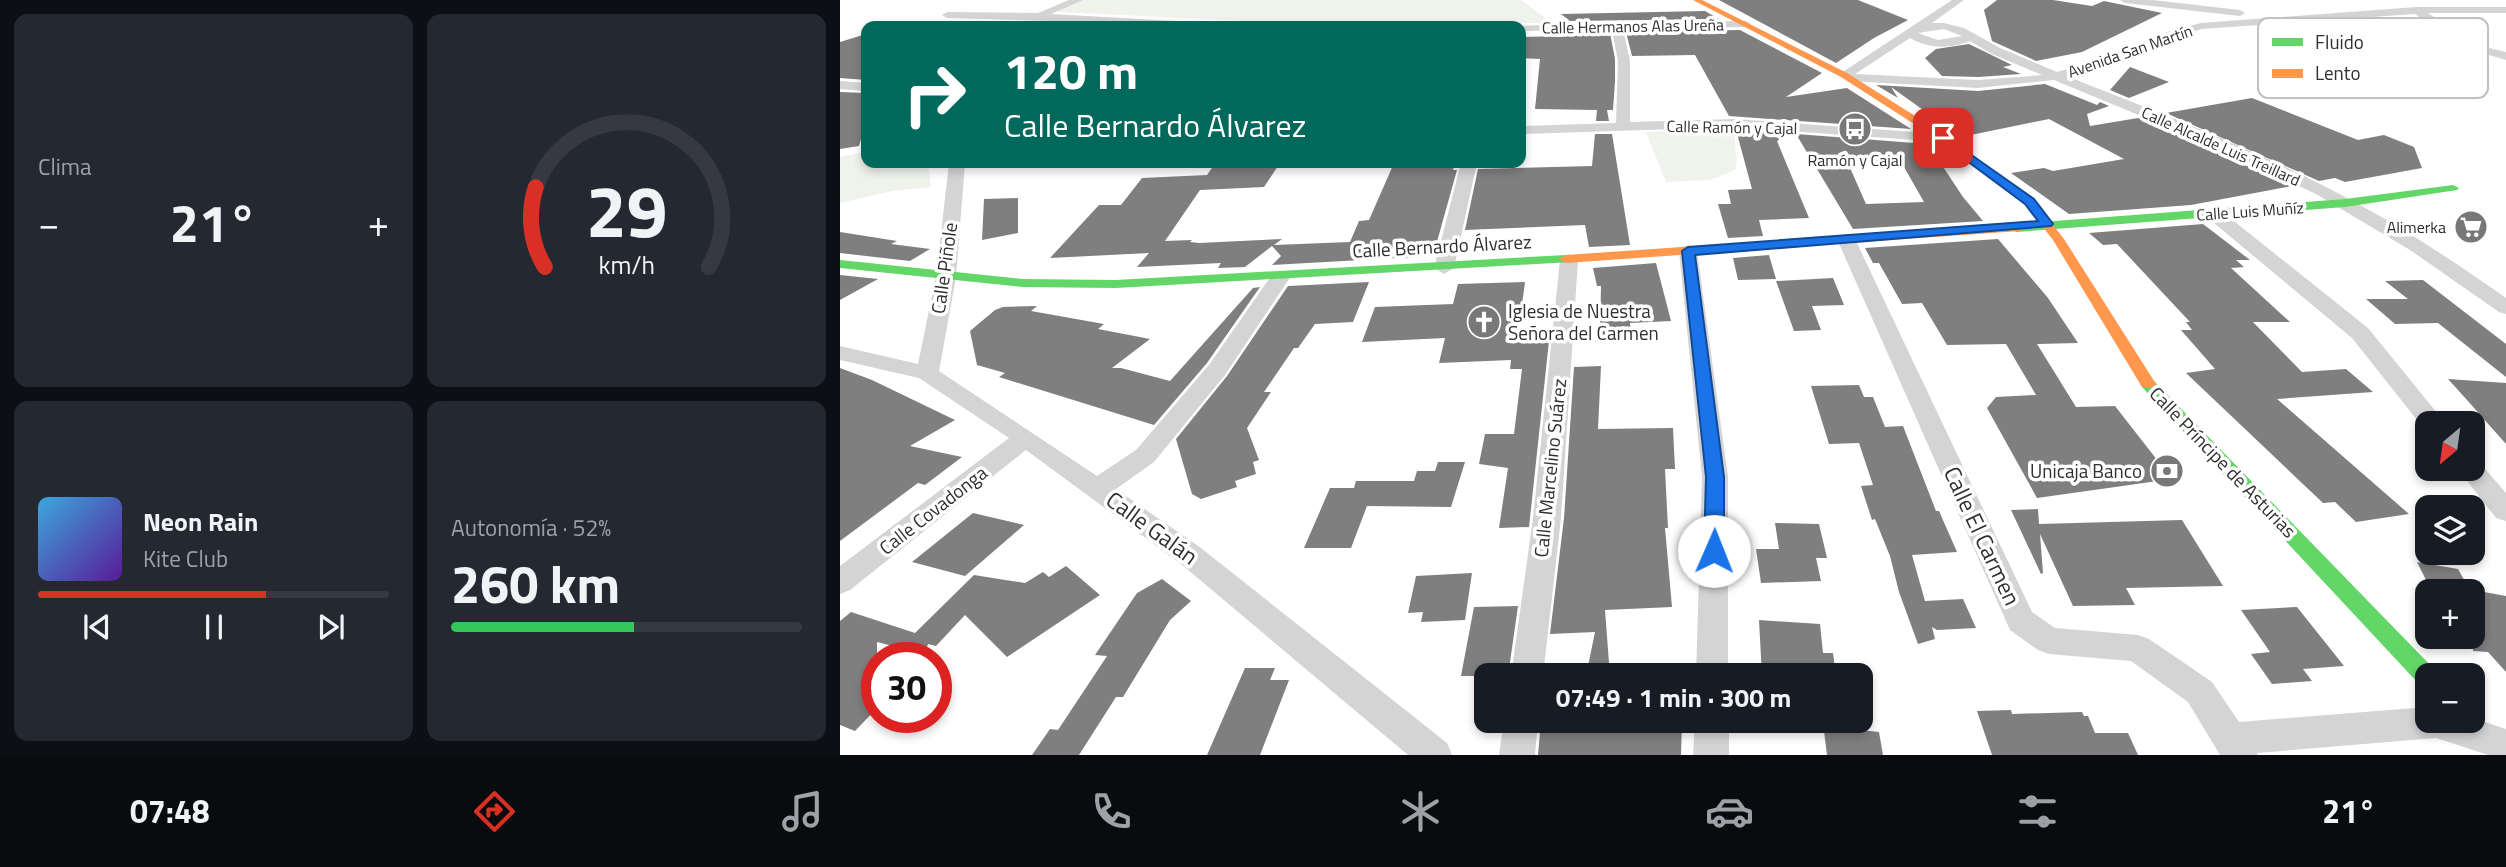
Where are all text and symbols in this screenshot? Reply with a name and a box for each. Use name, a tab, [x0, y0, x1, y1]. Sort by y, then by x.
street label: Calle Hermanos Alas Ureña	[1542, 12, 1724, 40]
street label: Avenida San Martín	[2064, 18, 2196, 84]
legend	[2258, 18, 2488, 98]
text: Fluido	[2315, 27, 2364, 56]
text: 120 m	[1004, 33, 1138, 108]
icon: right	[889, 49, 980, 140]
text: Lento	[2315, 58, 2360, 87]
street label: Calle Alcalde Luis Treillard	[2138, 100, 2304, 192]
text: Calle Bernardo Álvarez	[1004, 101, 1306, 149]
pin	[1913, 108, 1973, 168]
bus stop icon: Ramón y Cajal	[1836, 110, 1874, 148]
street label: Calle Ramón y Cajal	[1666, 114, 1798, 140]
icon: arrive	[1924, 119, 1962, 157]
place label: Ramón y Cajal	[1808, 148, 1903, 172]
text: Clima	[38, 149, 92, 184]
text: 29	[586, 155, 667, 265]
text: 21°	[170, 183, 257, 262]
text: −	[38, 194, 59, 252]
text: +	[368, 194, 389, 252]
street label: Calle Luis Muñíz	[2196, 195, 2304, 227]
supermarket icon: Alimerka	[2452, 208, 2490, 246]
place label: Alimerka	[2387, 215, 2446, 239]
street label: Calle Piñole	[923, 220, 964, 316]
street label: Calle Bernardo Álvarez	[1352, 226, 1532, 265]
text: km/h	[598, 245, 655, 283]
place label: Iglesia de Nuestra Señora del Carmen	[1508, 296, 1659, 347]
church icon: Iglesia de Nuestra Señora del Carmen	[1465, 303, 1503, 341]
street label: Calle Marcelino Suárez	[1526, 377, 1573, 559]
street label: Calle Príncipe de Asturias	[2143, 379, 2304, 544]
north arrow	[2415, 411, 2485, 481]
map controls	[2415, 411, 2485, 733]
bank icon: Unicaja Banco	[2148, 452, 2186, 490]
place label: Unicaja Banco	[2030, 456, 2142, 485]
street label: Calle Covadonga	[872, 458, 993, 561]
street label: Calle El Carmen	[1935, 461, 2030, 611]
street label: Calle Galán	[1099, 482, 1206, 573]
button: layers	[2415, 495, 2485, 565]
text: Neon Rain	[143, 502, 258, 541]
text: Autonomía · 52%	[451, 510, 611, 545]
position arrow	[1677, 514, 1751, 588]
text: Kite Club	[143, 541, 228, 576]
text: 260 km	[451, 544, 620, 623]
button: +	[2415, 579, 2485, 649]
icon: previous	[78, 608, 116, 646]
icon: pause	[195, 608, 233, 646]
icon: next	[312, 608, 350, 646]
speed limit sign: 30	[861, 642, 952, 733]
button: −	[2415, 663, 2485, 733]
text: 07:49 · 1 min · 300 m	[1556, 678, 1791, 717]
text: 07:48	[130, 787, 210, 835]
icon: directions	[470, 787, 519, 836]
icon: music	[778, 787, 827, 836]
icon: phone	[1087, 787, 1136, 836]
icon: climate	[1396, 787, 1445, 836]
icon: car	[1705, 787, 1754, 836]
icon: filters	[2013, 787, 2062, 836]
text: 21°	[2322, 787, 2376, 835]

